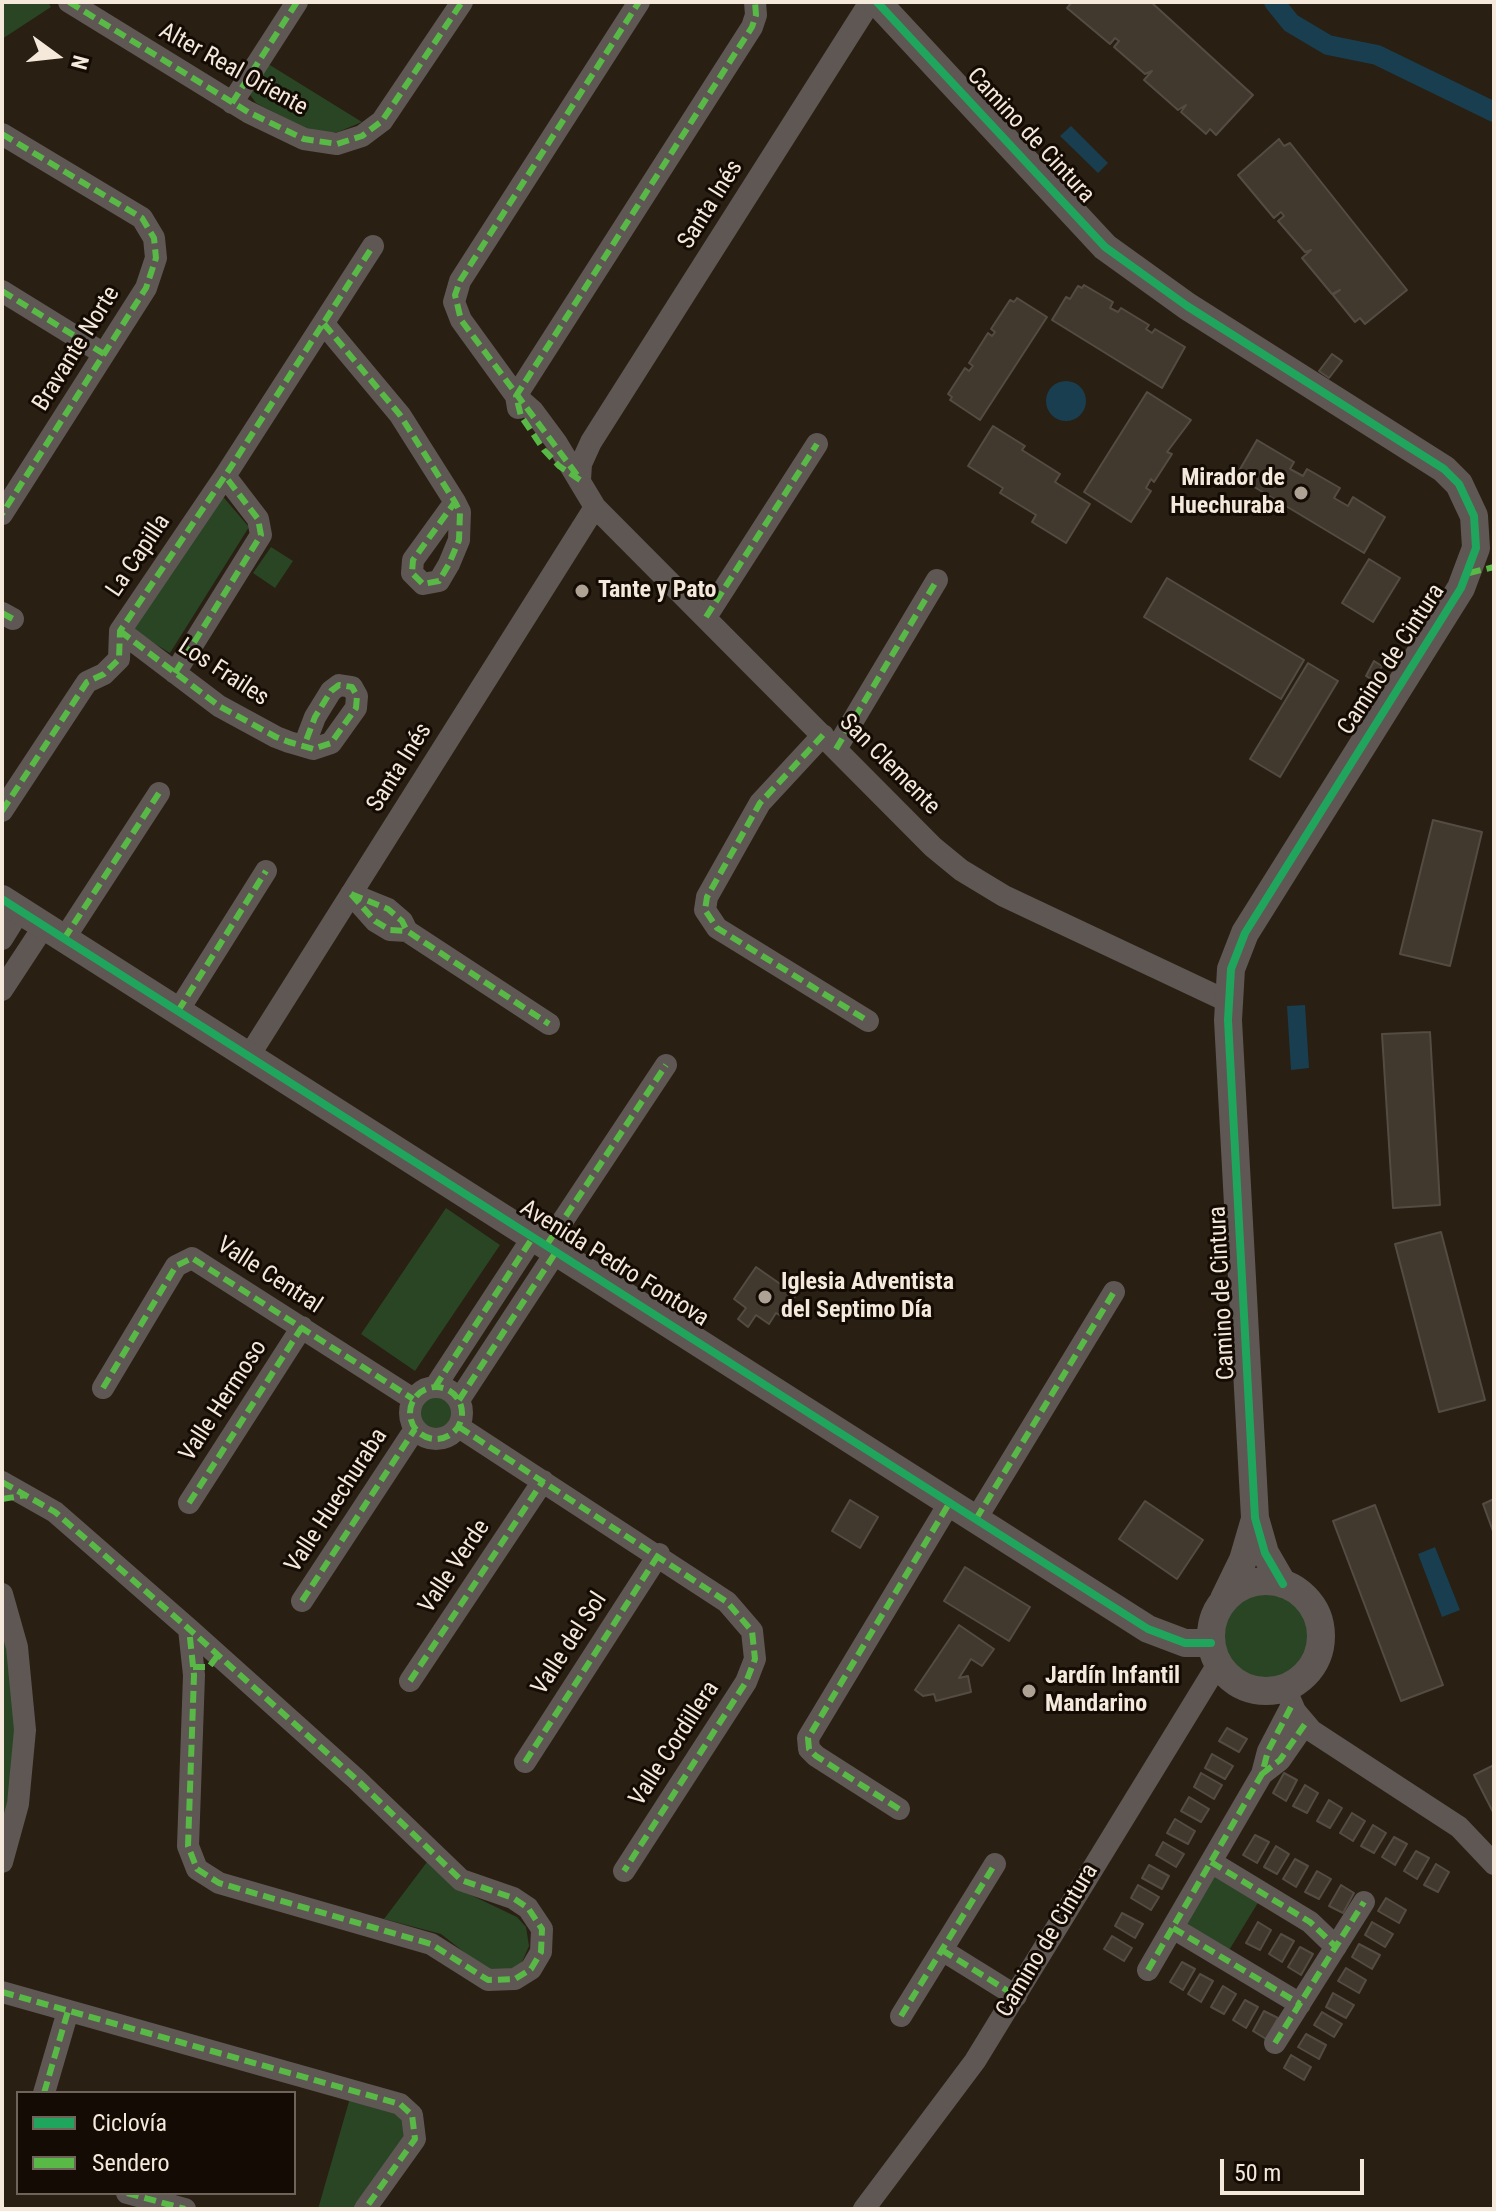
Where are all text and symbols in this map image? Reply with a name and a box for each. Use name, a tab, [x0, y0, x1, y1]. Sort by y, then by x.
north arrow	[16, 16, 96, 96]
street label: Alter Real Oriente	[154, 17, 312, 123]
text: N	[66, 53, 93, 72]
street label: Camino de Cintura	[960, 62, 1100, 210]
street label: Santa Inés	[672, 155, 750, 255]
street label: Bravante Norte	[27, 281, 127, 417]
place label: Mirador de Huechuraba	[1170, 465, 1285, 521]
marker: Mirador de Huechuraba	[1292, 484, 1310, 502]
street label: La Capilla	[101, 509, 177, 603]
place label: Tante y Pato	[598, 577, 717, 605]
street label: Camino de Cintura	[1332, 579, 1452, 741]
marker: Tante y Pato	[573, 582, 591, 600]
street label: Los Frailes	[172, 633, 274, 713]
street label: San Clemente	[833, 709, 945, 821]
street label: Santa Inés	[361, 718, 439, 818]
street label: Avenida Pedro Fontova	[514, 1194, 714, 1334]
street label: Camino de Cintura	[1204, 1205, 1242, 1381]
street label: Valle Central	[211, 1231, 327, 1321]
place label: Iglesia Adventista del Septimo Día	[781, 1269, 954, 1325]
marker: Iglesia Adventista del Septimo Día	[756, 1288, 774, 1306]
street label: Valle Hermoso	[174, 1335, 274, 1467]
street label: Valle Huechuraba	[280, 1424, 394, 1578]
street label: Valle Verde	[413, 1515, 497, 1619]
street label: Valle del Sol	[526, 1587, 614, 1701]
place label: Jardín Infantil Mandarino	[1045, 1663, 1180, 1719]
street label: Valle Cordillera	[624, 1676, 726, 1812]
marker: Jardín Infantil Mandarino	[1020, 1682, 1038, 1700]
street label: Camino de Cintura	[991, 1859, 1105, 2023]
legend	[16, 2091, 296, 2195]
text: Ciclovía	[92, 2109, 167, 2137]
scale bar	[1224, 2143, 1368, 2193]
text: Sendero	[92, 2149, 170, 2177]
text: 50 m	[1234, 2159, 1281, 2187]

